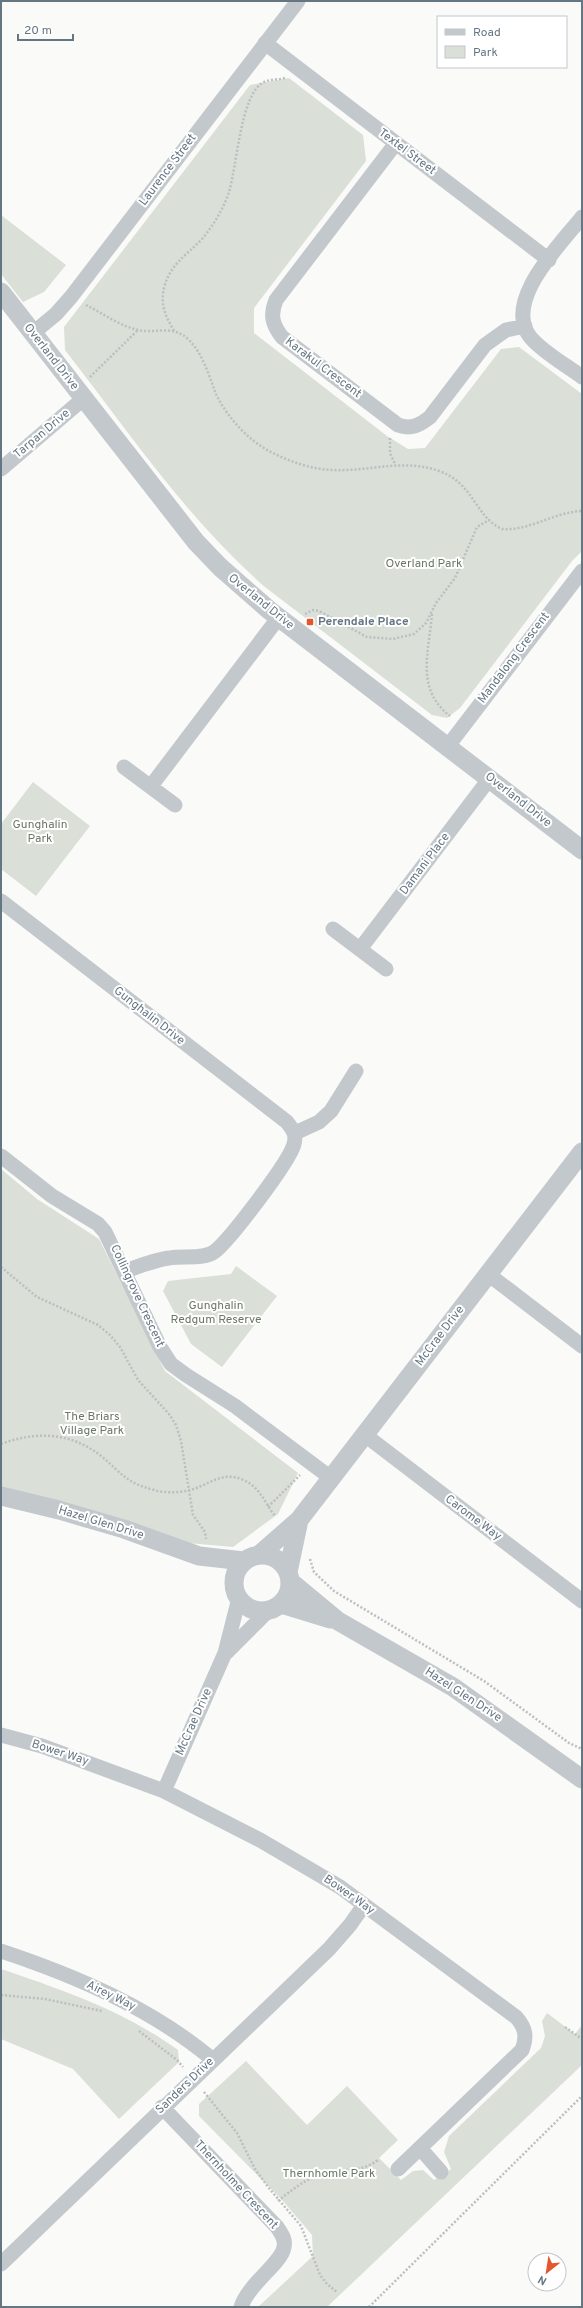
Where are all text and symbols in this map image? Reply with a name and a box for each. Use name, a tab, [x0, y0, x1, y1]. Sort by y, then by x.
scale bar	[18, 16, 73, 42]
legend	[437, 16, 567, 68]
text: 20 m	[24, 23, 52, 39]
text: Road	[473, 25, 501, 41]
text: Park	[473, 45, 498, 61]
street label: Textel Street	[375, 125, 439, 179]
street label: Laurence Street	[136, 131, 200, 209]
street label: Overland Drive	[20, 320, 82, 394]
street label: Karakul Crescent	[282, 334, 364, 402]
street label: Tarpan Drive	[11, 406, 73, 462]
park label: Overland Park	[386, 556, 462, 572]
street label: Overland Drive	[225, 570, 297, 634]
street label: Mandalong Crescent	[475, 609, 553, 707]
place label: Perendale Place	[318, 614, 409, 630]
marker: Perendale Place	[305, 617, 315, 627]
street label: Overland Drive	[481, 769, 555, 831]
park label: Gunghalin Park	[13, 817, 67, 847]
street label: Damani Place	[396, 830, 454, 898]
street label: Gunghalin Drive	[110, 983, 188, 1049]
street label: Collingrove Crescent	[106, 1242, 168, 1350]
park label: Gunghalin Redgum Reserve	[170, 1298, 262, 1328]
street label: McCrae Drive	[412, 1302, 468, 1370]
park label: The Briars Village Park	[60, 1409, 124, 1439]
street label: Carome Way	[441, 1491, 505, 1545]
street label: Hazel Glen Drive	[56, 1502, 146, 1544]
street label: Hazel Glen Drive	[421, 1664, 505, 1726]
street label: McCrae Drive	[172, 1686, 216, 1758]
street label: Bower Way	[29, 1736, 91, 1770]
street label: Bower Way	[320, 1871, 378, 1919]
street label: Airey Way	[84, 1977, 138, 2015]
street label: Sanders Drive	[152, 2054, 218, 2118]
street label: Thernholme Crescent	[191, 2137, 281, 2233]
park label: Thernhomle Park	[283, 2166, 375, 2182]
north arrow	[527, 2252, 567, 2292]
text: N	[536, 2272, 549, 2288]

